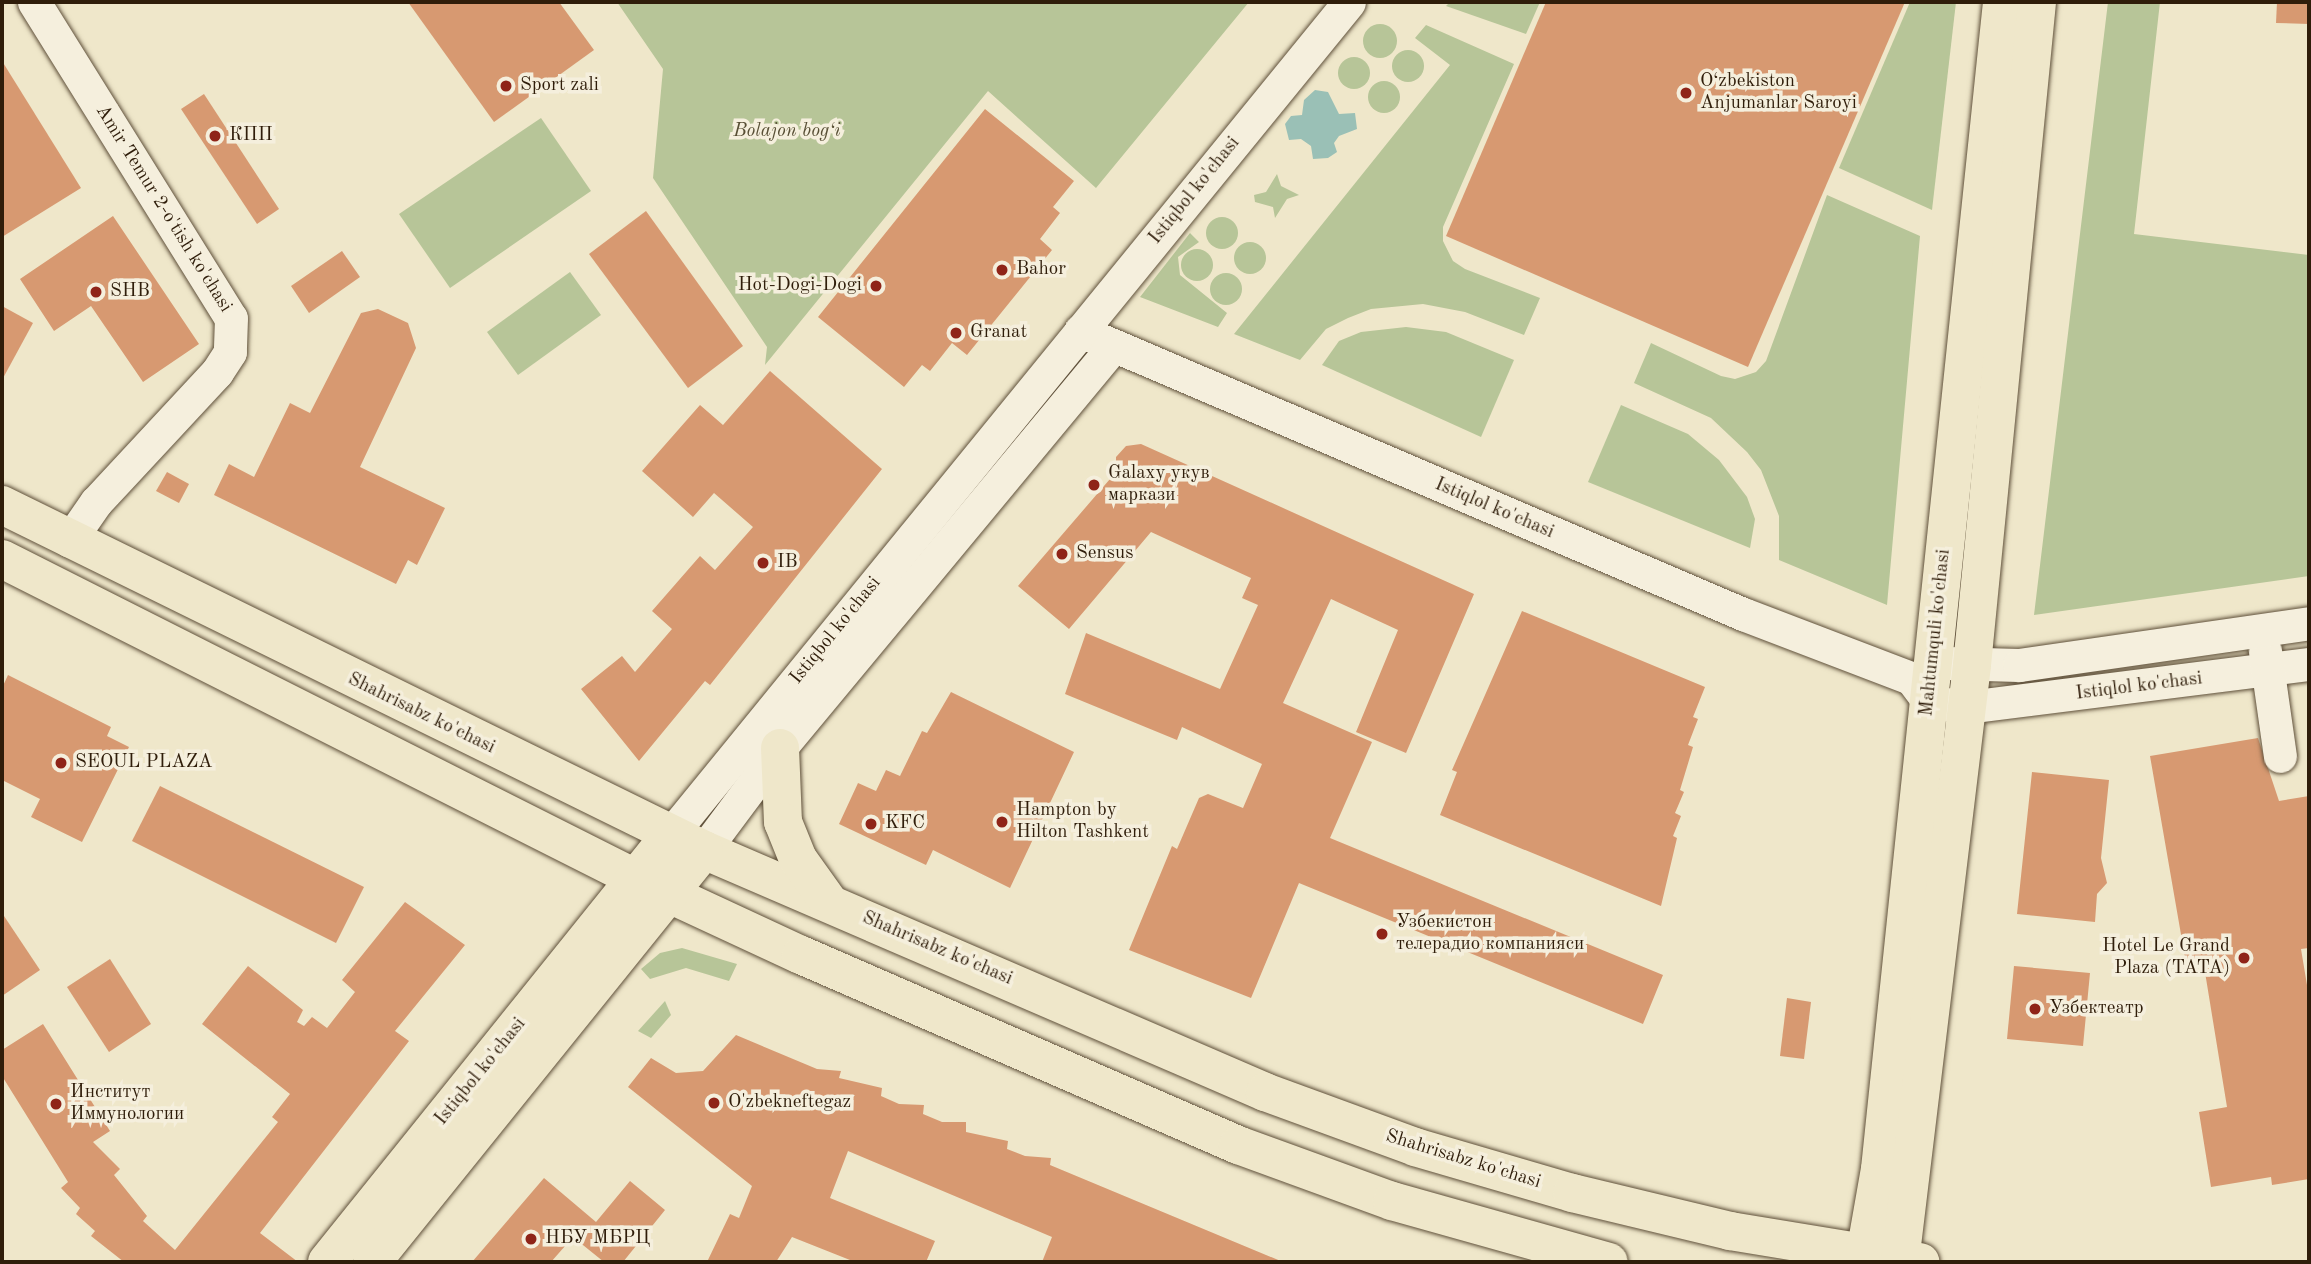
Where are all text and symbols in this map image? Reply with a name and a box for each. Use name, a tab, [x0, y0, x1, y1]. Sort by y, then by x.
place label: O‘zbekiston Anjumanlar Saroyi	[1700, 71, 1857, 115]
place label: Sport zali	[520, 75, 599, 97]
marker: Sport zali	[498, 78, 514, 94]
marker: O‘zbekiston Anjumanlar Saroyi	[1678, 85, 1694, 101]
street label: Amir Temur 2-o'tish ko'chasi	[90, 101, 236, 317]
park label: Bolajon bog‘i	[733, 121, 841, 143]
place label: КПП	[229, 125, 273, 147]
marker: КПП	[207, 128, 223, 144]
street label: Istiqbol ko'chasi	[1145, 133, 1245, 249]
place label: Bahor	[1016, 259, 1066, 281]
marker: Bahor	[994, 262, 1010, 278]
place label: Hot-Dogi-Dogi	[738, 275, 862, 297]
marker: Hot-Dogi-Dogi	[868, 278, 884, 294]
place label: SHB	[110, 281, 150, 303]
marker: SHB	[88, 284, 104, 300]
place label: Granat	[970, 322, 1027, 344]
marker: Granat	[948, 325, 964, 341]
place label: Galaxy укув маркази	[1108, 463, 1210, 507]
street label: Istiqlol ko'chasi	[1431, 474, 1557, 544]
marker: Galaxy укув маркази	[1086, 477, 1102, 493]
place label: Sensus	[1076, 543, 1133, 565]
marker: Sensus	[1054, 546, 1070, 562]
street label: Mahtumquli ko'chasi	[1916, 548, 1956, 718]
place label: IB	[777, 552, 798, 574]
marker: IB	[755, 555, 771, 571]
street label: Istiqbol ko'chasi	[786, 573, 886, 689]
street label: Shahrisabz ko'chasi	[344, 668, 498, 760]
street label: Istiqlol ko'chasi	[2074, 668, 2204, 706]
place label: SEOUL PLAZA	[75, 752, 213, 774]
marker: SEOUL PLAZA	[53, 755, 69, 771]
place label: Hampton by Hilton Tashkent	[1016, 800, 1149, 844]
place label: KFC	[885, 813, 925, 835]
marker: Hampton by Hilton Tashkent	[994, 814, 1010, 830]
marker: KFC	[863, 816, 879, 832]
street label: Shahrisabz ko'chasi	[858, 907, 1016, 991]
place label: Узбекистон телерадио компанияси	[1396, 912, 1584, 956]
marker: Узбекистон телерадио компанияси	[1374, 926, 1390, 942]
place label: Hotel Le Grand Plaza (TATA)	[2102, 936, 2230, 980]
marker: Hotel Le Grand Plaza (TATA)	[2236, 950, 2252, 966]
place label: Узбектеатр	[2049, 998, 2144, 1020]
marker: Узбектеатр	[2027, 1001, 2043, 1017]
street label: Istiqbol ko'chasi	[431, 1014, 531, 1130]
place label: Институт Иммунологии	[70, 1082, 184, 1126]
place label: O'zbekneftegaz	[728, 1092, 851, 1114]
marker: O'zbekneftegaz	[706, 1095, 722, 1111]
marker: Институт Иммунологии	[48, 1096, 64, 1112]
street label: Shahrisabz ko'chasi	[1383, 1126, 1543, 1194]
place label: НБУ МБРЦ	[545, 1228, 650, 1250]
marker: НБУ МБРЦ	[523, 1231, 539, 1247]

